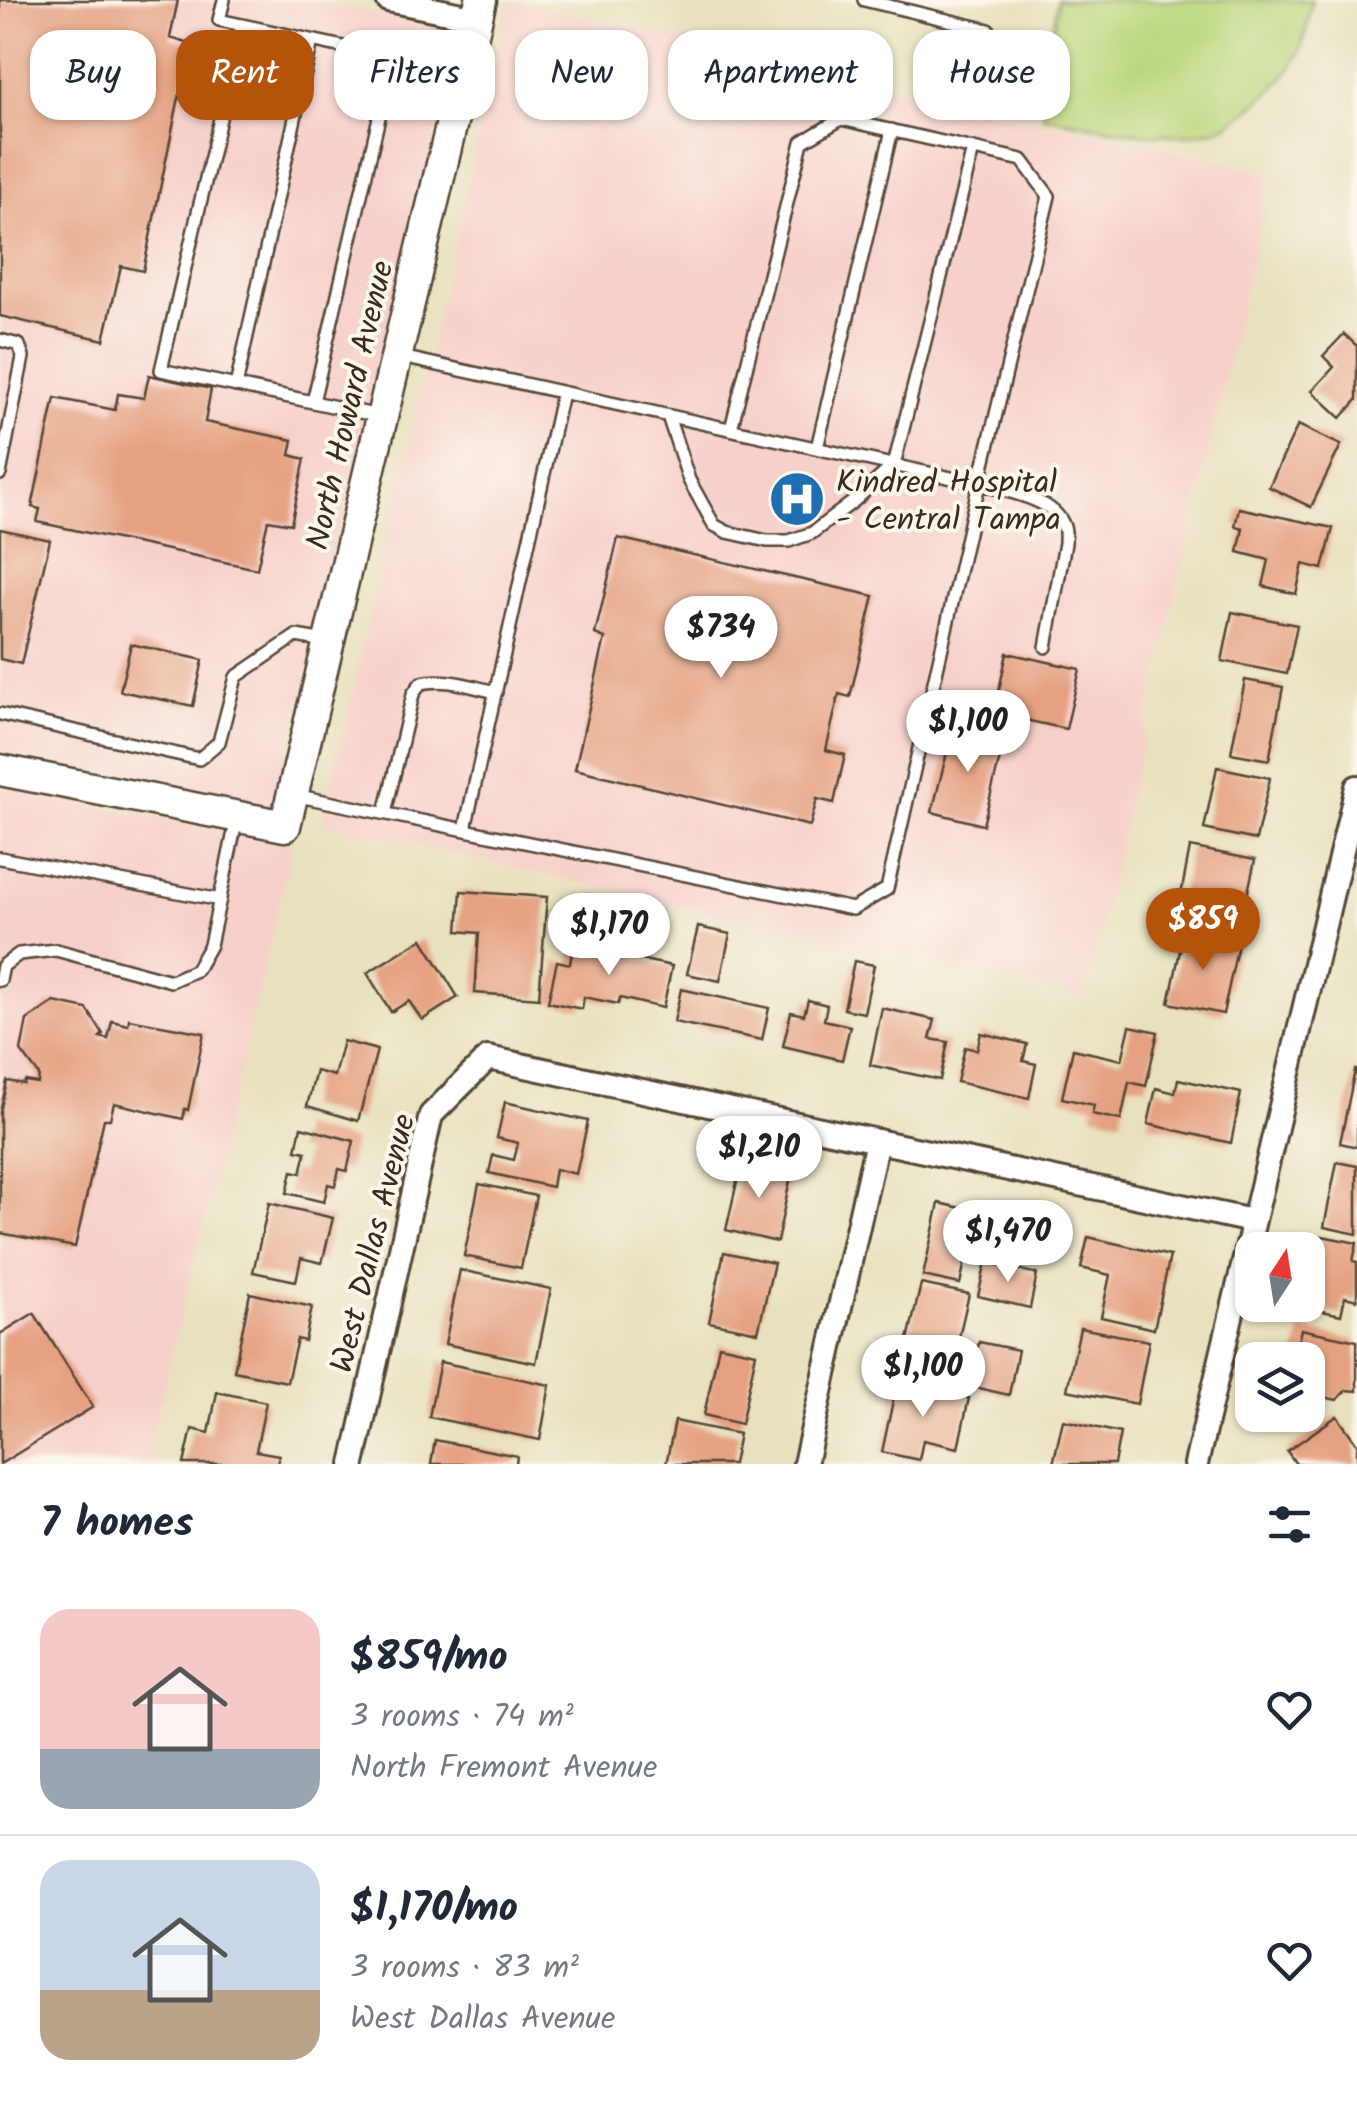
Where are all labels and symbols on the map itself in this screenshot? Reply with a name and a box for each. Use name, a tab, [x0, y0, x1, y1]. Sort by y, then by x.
street label: North Howard Avenue	[293, 256, 409, 555]
place label: Kindred Hospital - Central Tampa	[836, 458, 1061, 546]
hospital icon: Kindred Hospital - Central Tampa	[767, 469, 827, 529]
pin: $734	[662, 596, 780, 681]
pin: $1,100	[887, 690, 1049, 775]
pin: $859	[1144, 888, 1262, 973]
pin: $1,170	[528, 893, 690, 978]
street label: West Dallas Avenue	[318, 1109, 431, 1378]
pin: $1,210	[678, 1116, 840, 1201]
pin: $1,470	[927, 1200, 1089, 1285]
north arrow	[1235, 1232, 1325, 1322]
pin: $1,100	[842, 1335, 1004, 1420]

